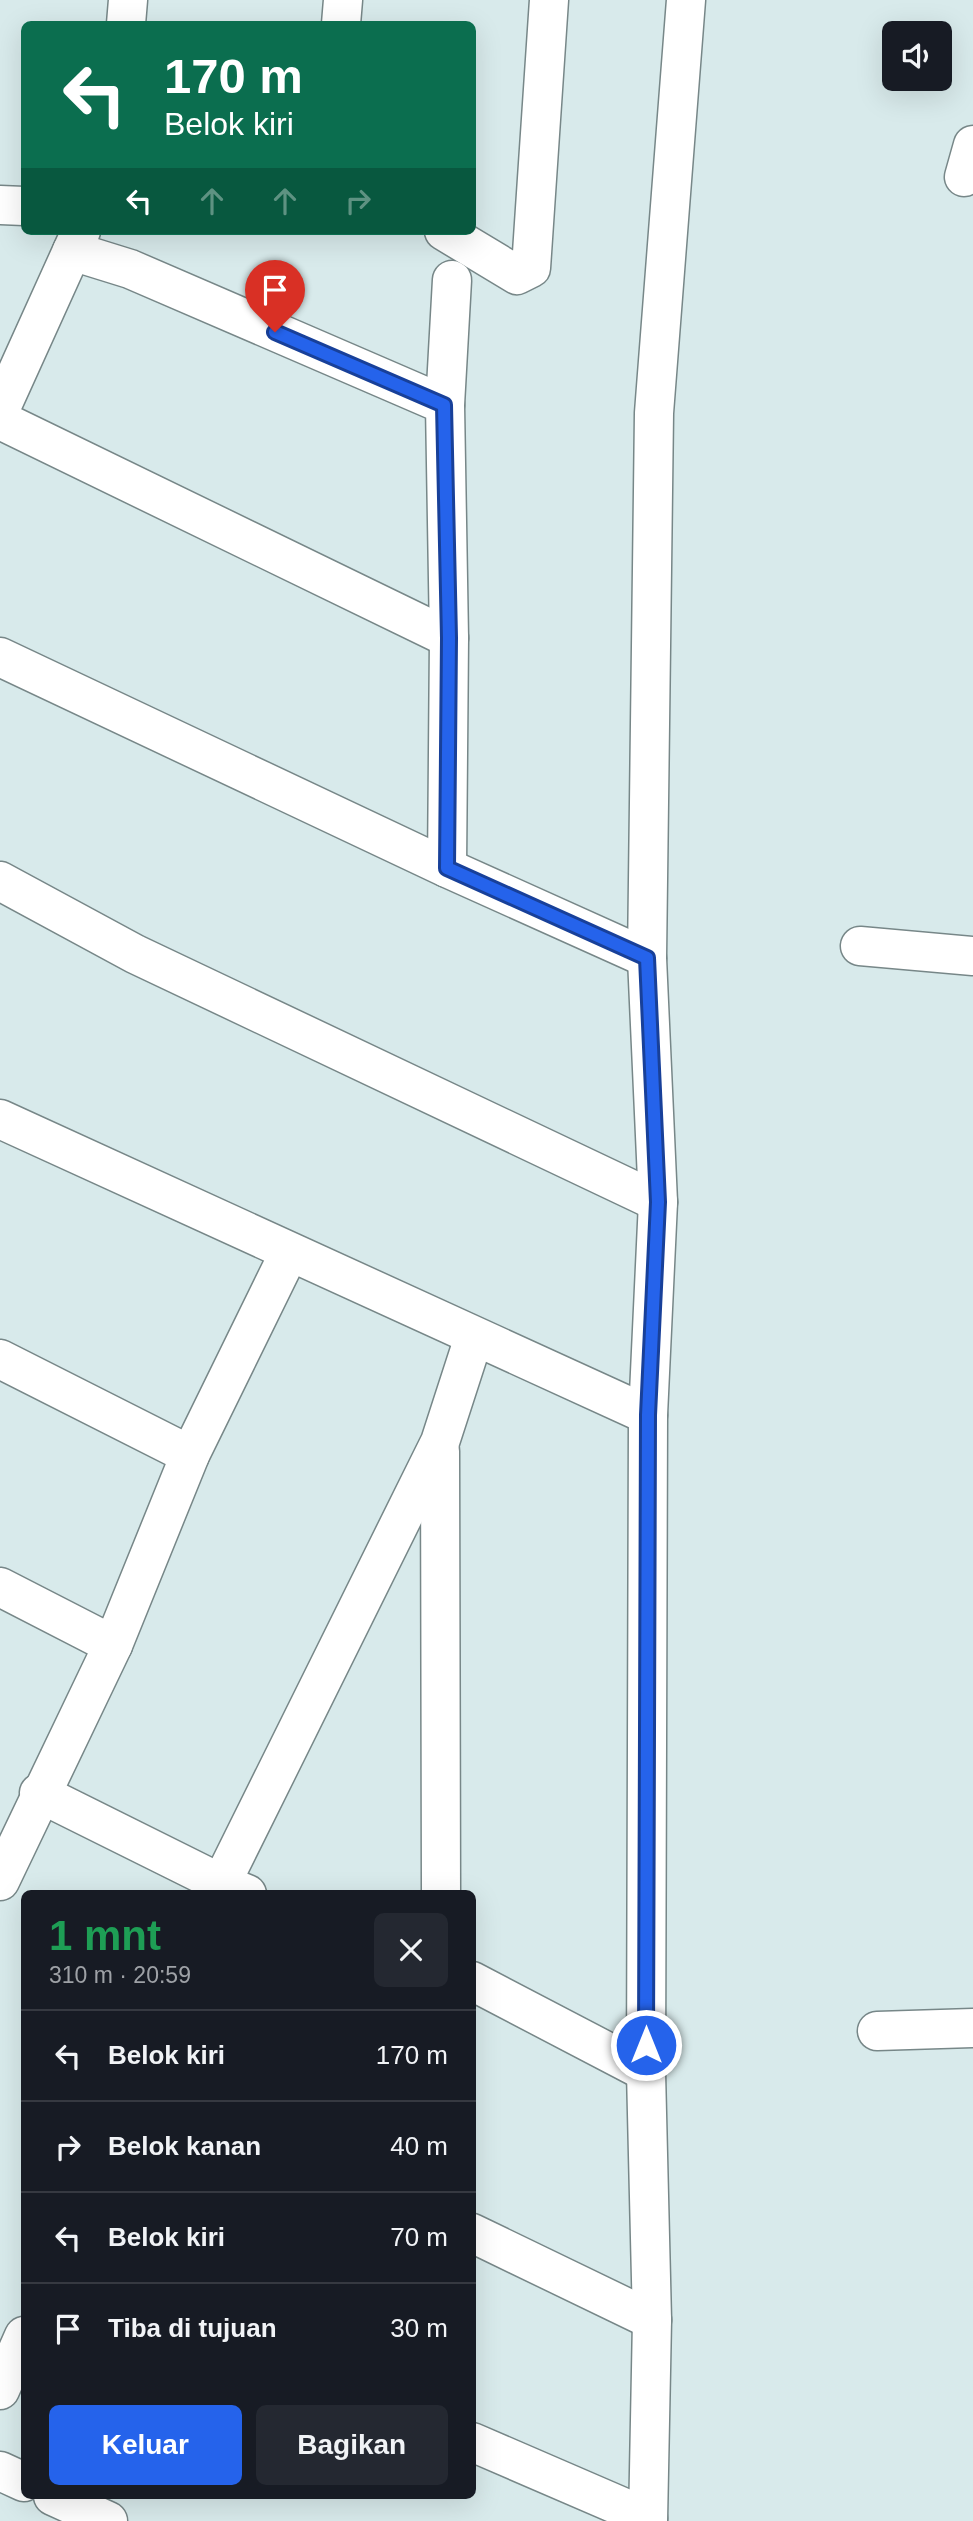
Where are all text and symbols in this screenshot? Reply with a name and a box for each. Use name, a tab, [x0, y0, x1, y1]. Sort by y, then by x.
map controls	[882, 21, 952, 91]
button: sound	[882, 21, 952, 91]
icon: left	[49, 49, 140, 140]
text: 170 m	[164, 49, 303, 103]
text: Belok kiri	[164, 106, 294, 142]
icon: left	[120, 182, 158, 220]
icon: ahead	[193, 182, 231, 220]
icon: ahead	[266, 182, 304, 220]
icon: right	[339, 182, 377, 220]
pin	[245, 260, 305, 332]
icon: arrive	[256, 271, 294, 309]
text: 1 mnt	[49, 1912, 161, 1959]
button: close	[374, 1913, 448, 1987]
text: 310 m · 20:59	[49, 1962, 191, 1988]
position arrow	[609, 2008, 683, 2082]
icon: left	[49, 2037, 87, 2075]
text: Belok kiri	[108, 2040, 225, 2070]
text: 170 m	[376, 2040, 448, 2070]
icon: right	[49, 2128, 87, 2166]
text: Belok kanan	[108, 2131, 261, 2161]
text: 40 m	[390, 2131, 448, 2161]
icon: left	[49, 2219, 87, 2257]
text: Belok kiri	[108, 2222, 225, 2252]
text: 70 m	[390, 2222, 448, 2252]
icon: arrive	[49, 2310, 87, 2348]
text: Tiba di tujuan	[108, 2313, 277, 2343]
text: 30 m	[390, 2313, 448, 2343]
button: Keluar	[49, 2405, 242, 2485]
button: Bagikan	[256, 2405, 448, 2485]

